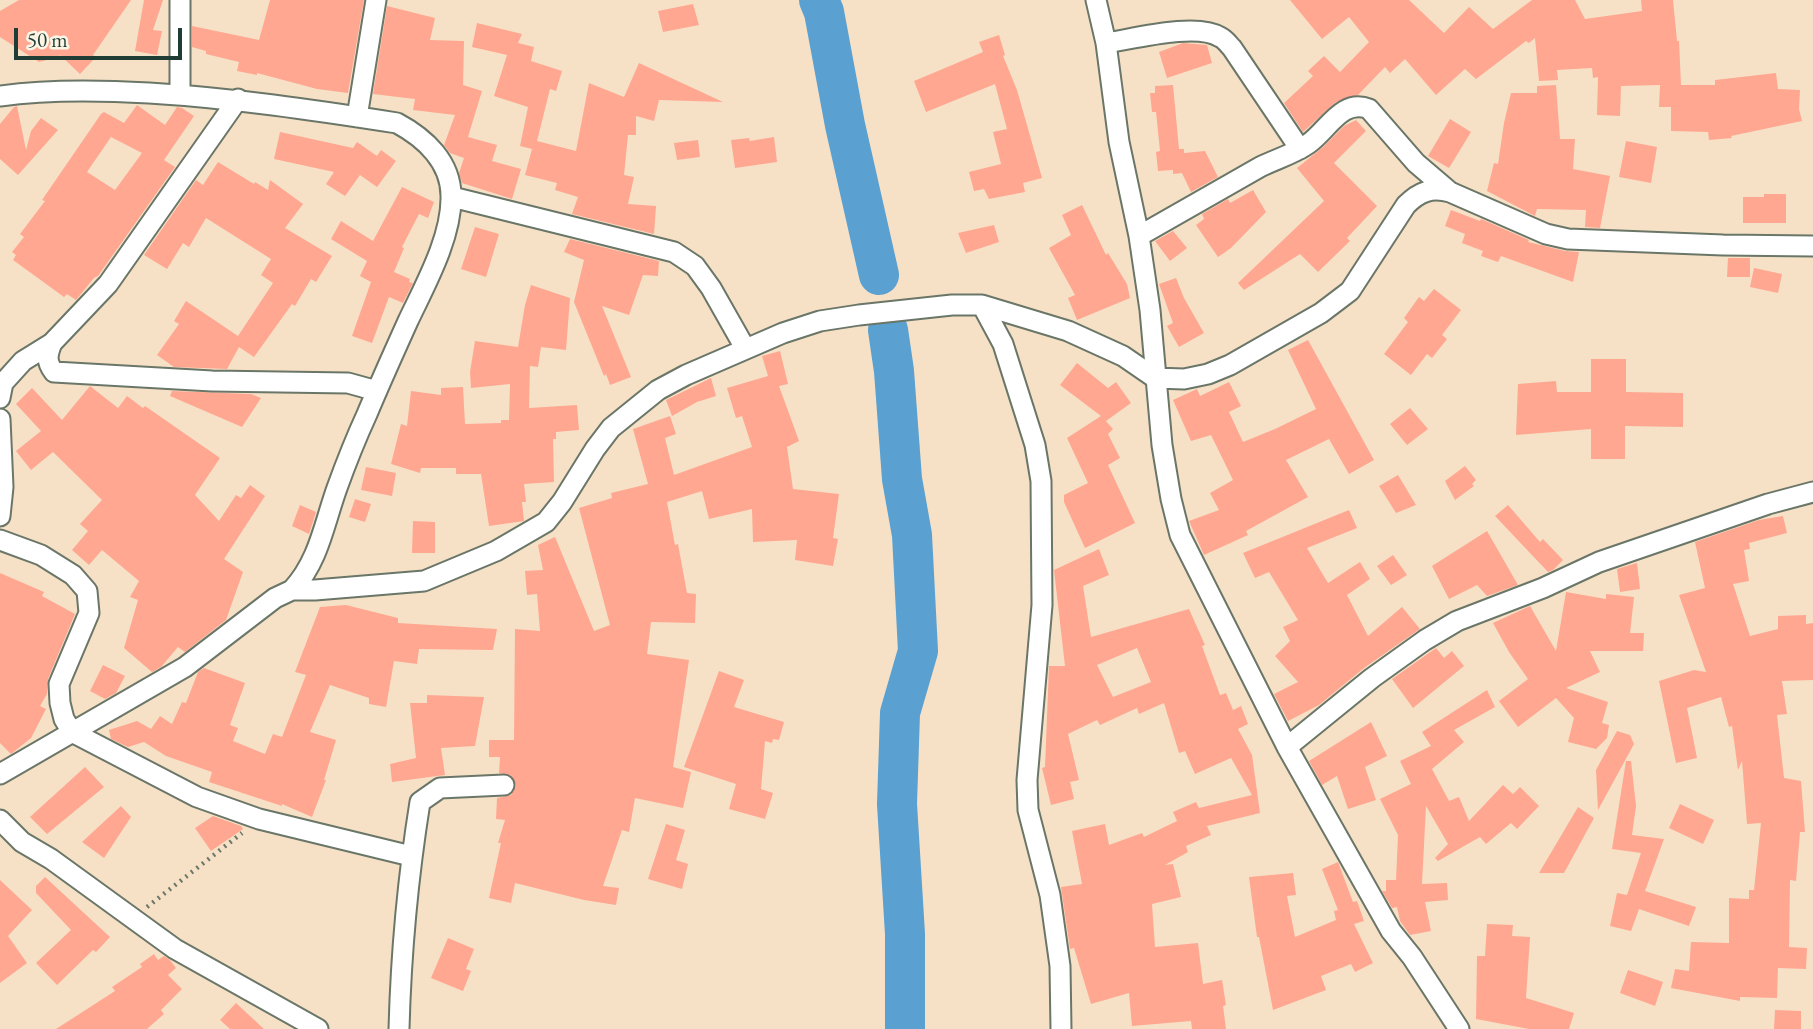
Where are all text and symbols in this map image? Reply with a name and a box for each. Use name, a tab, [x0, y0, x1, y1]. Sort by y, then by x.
scale bar	[18, 14, 186, 58]
text: 50 m	[27, 26, 68, 53]

